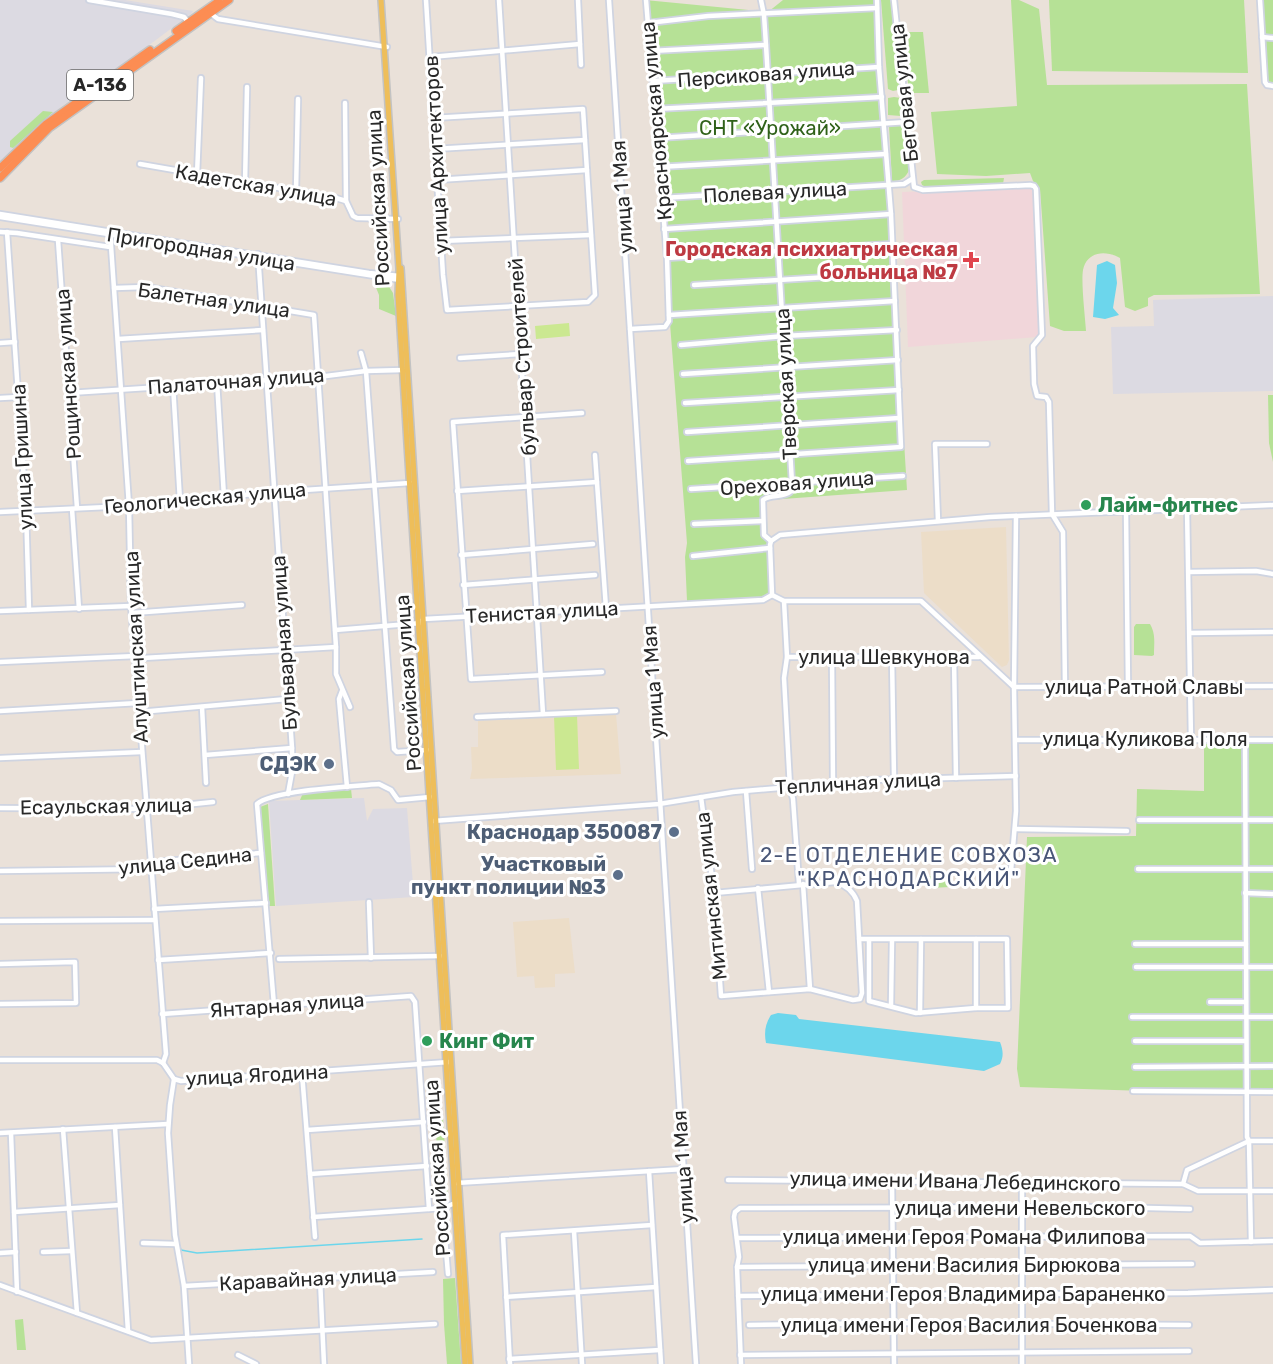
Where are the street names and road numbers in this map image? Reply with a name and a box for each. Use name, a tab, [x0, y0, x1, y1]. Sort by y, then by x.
street label: Красноярская улица	[635, 21, 677, 221]
street label: Беговая улица	[885, 22, 923, 164]
street label: улица Архитекторов	[419, 55, 453, 255]
street label: Персиковая улица	[676, 56, 856, 92]
road number: А-136	[67, 70, 133, 100]
street label: Российская улица	[361, 109, 395, 287]
street label: улица 1 Мая	[606, 139, 638, 255]
street label: Кадетская улица	[173, 159, 339, 211]
street label: Полевая улица	[702, 176, 848, 208]
street label: Пригородная улица	[105, 222, 297, 276]
street label: бульвар Строителей	[503, 257, 541, 457]
street label: Балетная улица	[136, 277, 292, 323]
street label: Рощинская улица	[50, 288, 86, 460]
street label: Тверская улица	[770, 307, 802, 461]
street label: Палаточная улица	[147, 363, 325, 399]
street label: улица Гришина	[6, 383, 38, 531]
street label: Ореховая улица	[719, 466, 875, 500]
street label: Геологическая улица	[103, 477, 307, 519]
street label: Алуштинская улица	[119, 550, 153, 744]
street label: Бульварная улица	[266, 555, 302, 731]
street label: Российская улица	[390, 594, 426, 772]
street label: Тенистая улица	[465, 596, 619, 628]
street label: улица 1 Мая	[637, 624, 669, 740]
street label: улица Шевкунова	[798, 645, 970, 669]
street label: улица Ратной Славы	[1045, 675, 1243, 699]
street label: улица Куликова Поля	[1042, 727, 1248, 751]
street label: Тепличная улица	[775, 767, 941, 799]
street label: Есаульская улица	[20, 792, 192, 820]
street label: Митинская улица	[690, 811, 732, 981]
street label: улица Седина	[117, 842, 253, 880]
street label: Янтарная улица	[209, 988, 365, 1022]
street label: улица Ягодина	[185, 1059, 329, 1091]
street label: Российская улица	[419, 1079, 455, 1257]
street label: улица 1 Мая	[667, 1109, 699, 1225]
street label: улица имени Ивана Лебединского	[789, 1166, 1121, 1196]
street label: улица имени Невельского	[895, 1196, 1145, 1220]
street label: улица имени Героя Романа Филипова	[783, 1225, 1145, 1249]
street label: улица имени Василия Бирюкова	[808, 1253, 1120, 1277]
street label: Каравайная улица	[219, 1262, 397, 1296]
street label: улица имени Героя Владимира Бараненко	[760, 1282, 1166, 1306]
street label: улица имени Героя Василия Боченкова	[781, 1313, 1157, 1337]

